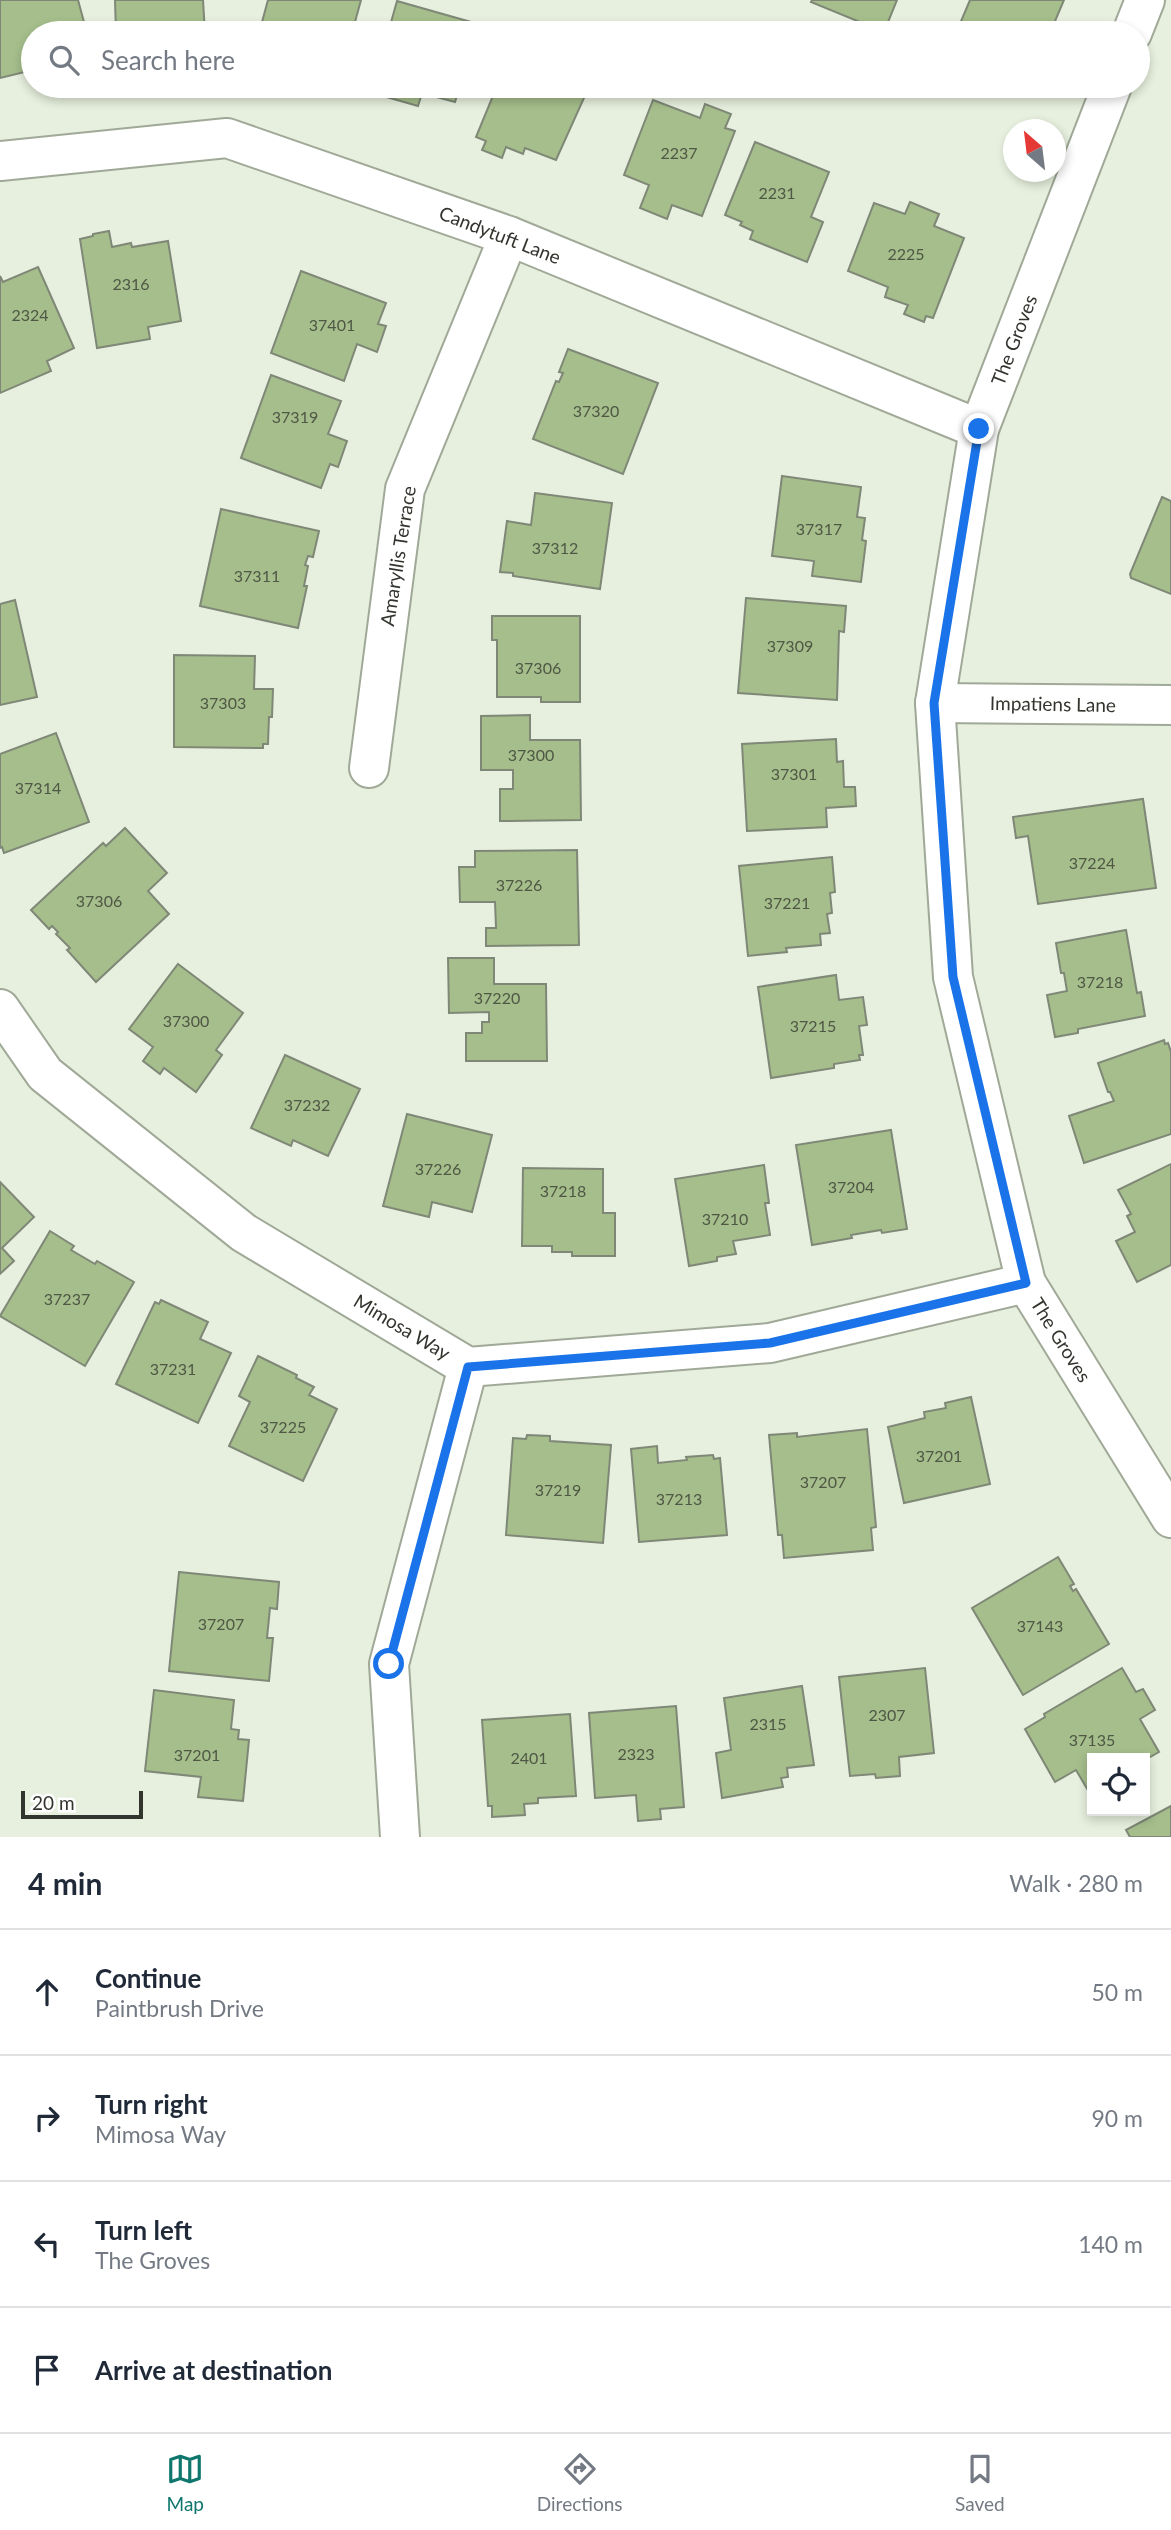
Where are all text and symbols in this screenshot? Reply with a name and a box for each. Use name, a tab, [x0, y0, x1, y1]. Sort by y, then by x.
search box	[21, 21, 1150, 98]
icon: search	[45, 41, 83, 79]
text: Search here	[101, 44, 235, 76]
north arrow	[1003, 119, 1066, 182]
house number: 2237	[660, 143, 698, 162]
house number: 2231	[758, 183, 796, 202]
street label: Candytuft Lane	[436, 201, 564, 268]
house number: 2225	[887, 244, 925, 263]
house number: 2316	[112, 274, 150, 293]
street label: The Groves	[986, 291, 1041, 388]
house number: 2324	[11, 305, 49, 324]
house number: 37401	[309, 315, 355, 334]
house number: 37320	[573, 401, 619, 420]
house number: 37319	[272, 407, 318, 426]
route end	[963, 413, 994, 444]
street label: Amaryllis Terrace	[375, 484, 420, 628]
house number: 37317	[796, 519, 842, 538]
house number: 37312	[532, 538, 578, 557]
house number: 37311	[234, 566, 280, 585]
house number: 37309	[767, 636, 813, 655]
house number: 37306	[515, 658, 561, 677]
street label: Impatiens Lane	[990, 691, 1116, 716]
house number: 37303	[200, 693, 246, 712]
house number: 37300	[508, 745, 554, 764]
house number: 37301	[771, 764, 817, 783]
house number: 37314	[15, 778, 61, 797]
house number: 37224	[1069, 853, 1115, 872]
house number: 37226	[496, 875, 542, 894]
house number: 37306	[76, 891, 122, 910]
house number: 37221	[764, 893, 810, 912]
house number: 37218	[1077, 972, 1123, 991]
house number: 37220	[474, 988, 520, 1007]
house number: 37300	[163, 1011, 209, 1030]
house number: 37215	[790, 1016, 836, 1035]
house number: 37232	[284, 1095, 330, 1114]
house number: 37226	[415, 1159, 461, 1178]
house number: 37204	[828, 1177, 874, 1196]
house number: 37218	[540, 1181, 586, 1200]
house number: 37210	[702, 1209, 748, 1228]
house number: 37237	[44, 1289, 90, 1308]
street label: Mimosa Way	[350, 1289, 455, 1364]
street label: The Groves	[1026, 1293, 1096, 1386]
house number: 37231	[150, 1359, 196, 1378]
house number: 37225	[260, 1417, 306, 1436]
house number: 37201	[916, 1446, 962, 1465]
house number: 37207	[800, 1472, 846, 1491]
house number: 37219	[535, 1480, 581, 1499]
house number: 37213	[656, 1489, 702, 1508]
house number: 37207	[198, 1614, 244, 1633]
house number: 37143	[1017, 1616, 1063, 1635]
route start	[373, 1648, 404, 1679]
house number: 2307	[868, 1705, 906, 1724]
house number: 2315	[749, 1714, 787, 1733]
house number: 37135	[1069, 1730, 1115, 1749]
house number: 2323	[617, 1744, 655, 1763]
house number: 37201	[174, 1745, 220, 1764]
house number: 2401	[510, 1748, 548, 1767]
map controls	[1087, 1753, 1150, 1816]
button: locate	[1087, 1753, 1150, 1816]
scale bar	[21, 1788, 144, 1820]
text: 20 m	[32, 1791, 75, 1814]
text: 4 min	[28, 1865, 102, 1901]
text: Walk · 280 m	[1009, 1869, 1143, 1897]
text: Continue	[95, 1962, 201, 1994]
icon: ahead	[28, 1973, 66, 2011]
text: 50 m	[1092, 1978, 1143, 2006]
text: Paintbrush Drive	[95, 1994, 264, 2022]
text: Turn right	[95, 2088, 208, 2120]
icon: right	[28, 2099, 66, 2137]
text: 90 m	[1092, 2104, 1143, 2132]
text: Mimosa Way	[95, 2120, 226, 2148]
text: Turn left	[95, 2214, 192, 2246]
icon: left	[28, 2225, 66, 2263]
text: 140 m	[1078, 2230, 1143, 2258]
text: The Groves	[95, 2246, 210, 2274]
icon: arrive	[28, 2351, 66, 2389]
text: Arrive at destination	[95, 2354, 332, 2386]
tab: Map	[166, 2450, 204, 2515]
tab: Directions	[537, 2450, 623, 2515]
tab: Saved	[955, 2450, 1005, 2515]

